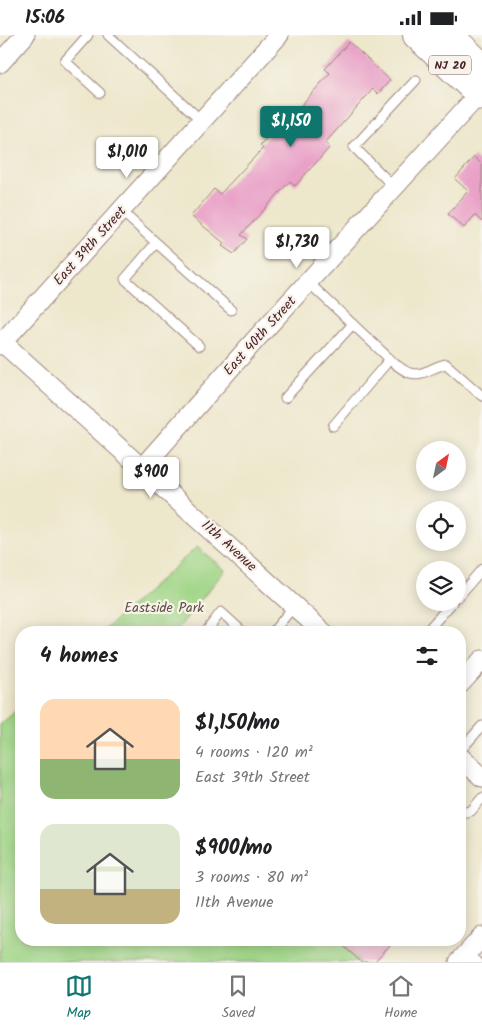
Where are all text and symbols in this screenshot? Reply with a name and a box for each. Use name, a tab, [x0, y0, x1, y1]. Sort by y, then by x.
text: 15:06	[25, 3, 65, 33]
road number: NJ 20	[429, 55, 471, 75]
pin: $1,150	[250, 105, 332, 148]
text: $1,150	[271, 109, 311, 134]
pin: $1,010	[86, 137, 168, 179]
text: $1,010	[107, 140, 147, 165]
street label: East 39th Street	[48, 201, 132, 291]
pin: $1,730	[256, 227, 338, 269]
text: $1,730	[275, 230, 319, 255]
street label: East 40th Street	[218, 291, 302, 381]
north arrow	[416, 441, 466, 491]
map controls	[416, 441, 466, 611]
pin: $900	[121, 457, 181, 499]
text: $900	[134, 460, 168, 485]
button: locate	[416, 501, 466, 551]
street label: 11th Avenue	[196, 515, 262, 578]
button: layers	[416, 561, 466, 611]
park label: Eastside Park	[124, 597, 204, 619]
text: 4 homes	[40, 640, 118, 673]
icon: filters	[413, 642, 441, 670]
text: $1,150/mo	[195, 707, 280, 740]
icon: home	[80, 719, 140, 779]
text: 4 rooms · 120 m²	[195, 740, 313, 765]
text: East 39th Street	[195, 765, 310, 790]
text: $900/mo	[195, 832, 272, 865]
icon: home	[80, 844, 140, 904]
text: 3 rooms · 80 m²	[195, 865, 308, 890]
text: 11th Avenue	[195, 890, 273, 915]
tab: Map	[65, 972, 93, 1024]
tab: Saved	[222, 972, 255, 1024]
tab: Home	[384, 972, 417, 1024]

